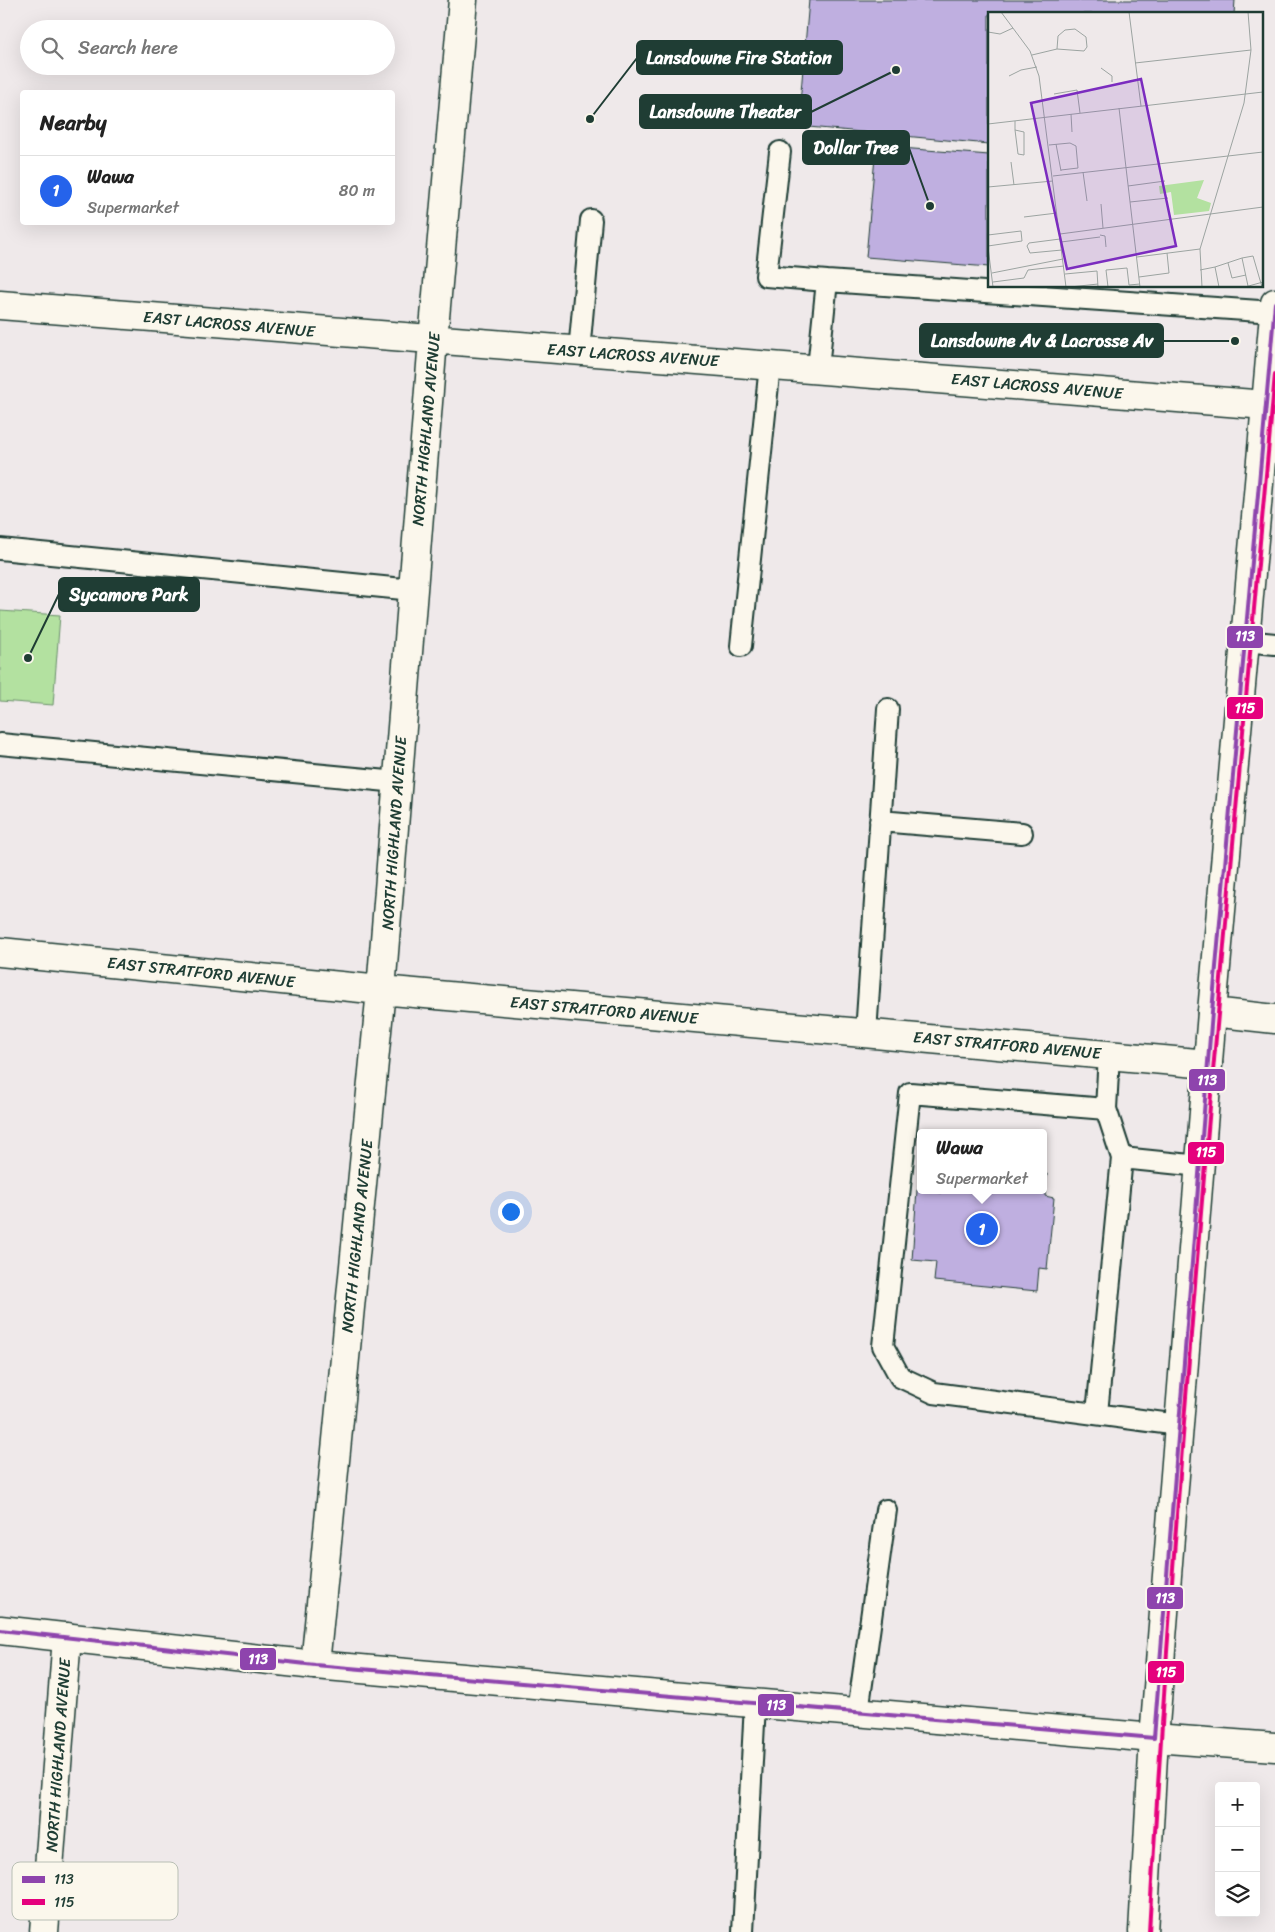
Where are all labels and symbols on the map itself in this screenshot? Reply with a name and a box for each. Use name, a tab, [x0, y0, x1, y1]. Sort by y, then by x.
inset map	[988, 12, 1262, 288]
callout: Lansdowne Fire Station	[637, 41, 842, 74]
text: Lansdowne Fire Station	[646, 42, 832, 74]
callout: Lansdowne Theater	[640, 95, 811, 128]
text: Lansdowne Theater	[649, 96, 802, 128]
callout: Dollar Tree	[803, 131, 909, 164]
text: Dollar Tree	[814, 132, 899, 164]
street label: EAST LACROSS AVENUE	[142, 302, 317, 346]
callout: Lansdowne Av & Lacrosse Av	[920, 324, 1163, 357]
text: Lansdowne Av & Lacrosse Av	[931, 325, 1155, 357]
street label: NORTH HIGHLAND AVENUE	[403, 330, 449, 527]
street label: EAST LACROSS AVENUE	[546, 335, 721, 376]
street label: EAST LACROSS AVENUE	[950, 364, 1125, 408]
callout: Sycamore Park	[59, 578, 199, 611]
text: Sycamore Park	[68, 579, 189, 611]
text: 113	[1235, 624, 1255, 649]
line badge: 113	[1226, 625, 1264, 649]
line badge: 115	[1226, 696, 1264, 720]
text: 115	[1235, 696, 1256, 721]
street label: NORTH HIGHLAND AVENUE	[373, 734, 415, 931]
street label: EAST STRATFORD AVENUE	[106, 948, 297, 996]
street label: EAST STRATFORD AVENUE	[509, 987, 700, 1033]
street label: EAST STRATFORD AVENUE	[912, 1022, 1103, 1068]
line badge: 113	[1188, 1068, 1226, 1092]
text: 113	[1197, 1068, 1217, 1093]
street label: NORTH HIGHLAND AVENUE	[332, 1137, 382, 1334]
text: 115	[1196, 1140, 1217, 1165]
line badge: 115	[1187, 1141, 1225, 1165]
your location	[498, 1199, 524, 1225]
pin: 1	[966, 1210, 998, 1248]
line badge: 113	[1146, 1586, 1184, 1610]
text: 113	[1155, 1586, 1175, 1611]
line badge: 113	[239, 1647, 277, 1671]
text: 113	[248, 1647, 268, 1672]
street label: NORTH HIGHLAND AVENUE	[37, 1656, 79, 1853]
line badge: 115	[1147, 1660, 1185, 1684]
text: 115	[1156, 1660, 1177, 1685]
line badge: 113	[757, 1693, 795, 1717]
text: 113	[766, 1693, 786, 1718]
legend	[12, 1862, 178, 1920]
text: 113	[54, 1867, 74, 1892]
text: 115	[54, 1890, 75, 1915]

